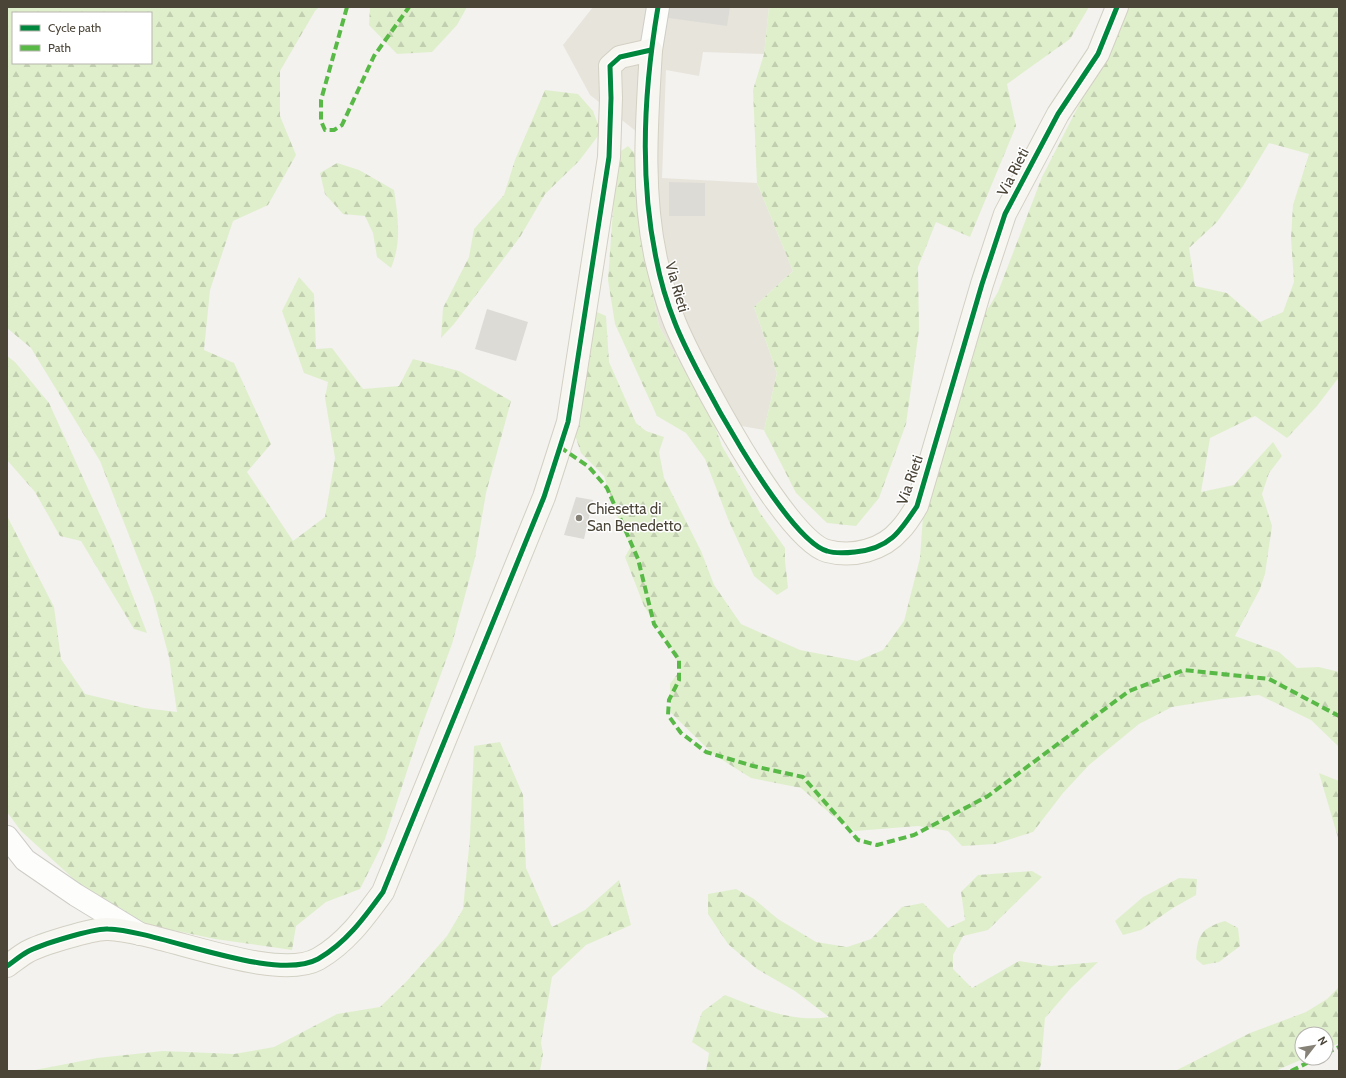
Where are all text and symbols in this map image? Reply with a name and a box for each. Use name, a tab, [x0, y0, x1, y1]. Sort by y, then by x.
legend	[12, 12, 152, 64]
text: Cycle path	[48, 20, 101, 35]
text: Path	[48, 40, 71, 55]
street label: Via Rieti	[993, 145, 1033, 199]
street label: Via Rieti	[661, 260, 693, 314]
street label: Via Rieti	[893, 453, 927, 507]
place label: Chiesetta di San Benedetto	[587, 500, 682, 535]
marker: Chiesetta di San Benedetto	[574, 513, 584, 523]
north arrow	[1294, 1026, 1334, 1066]
text: N	[1315, 1034, 1331, 1048]

